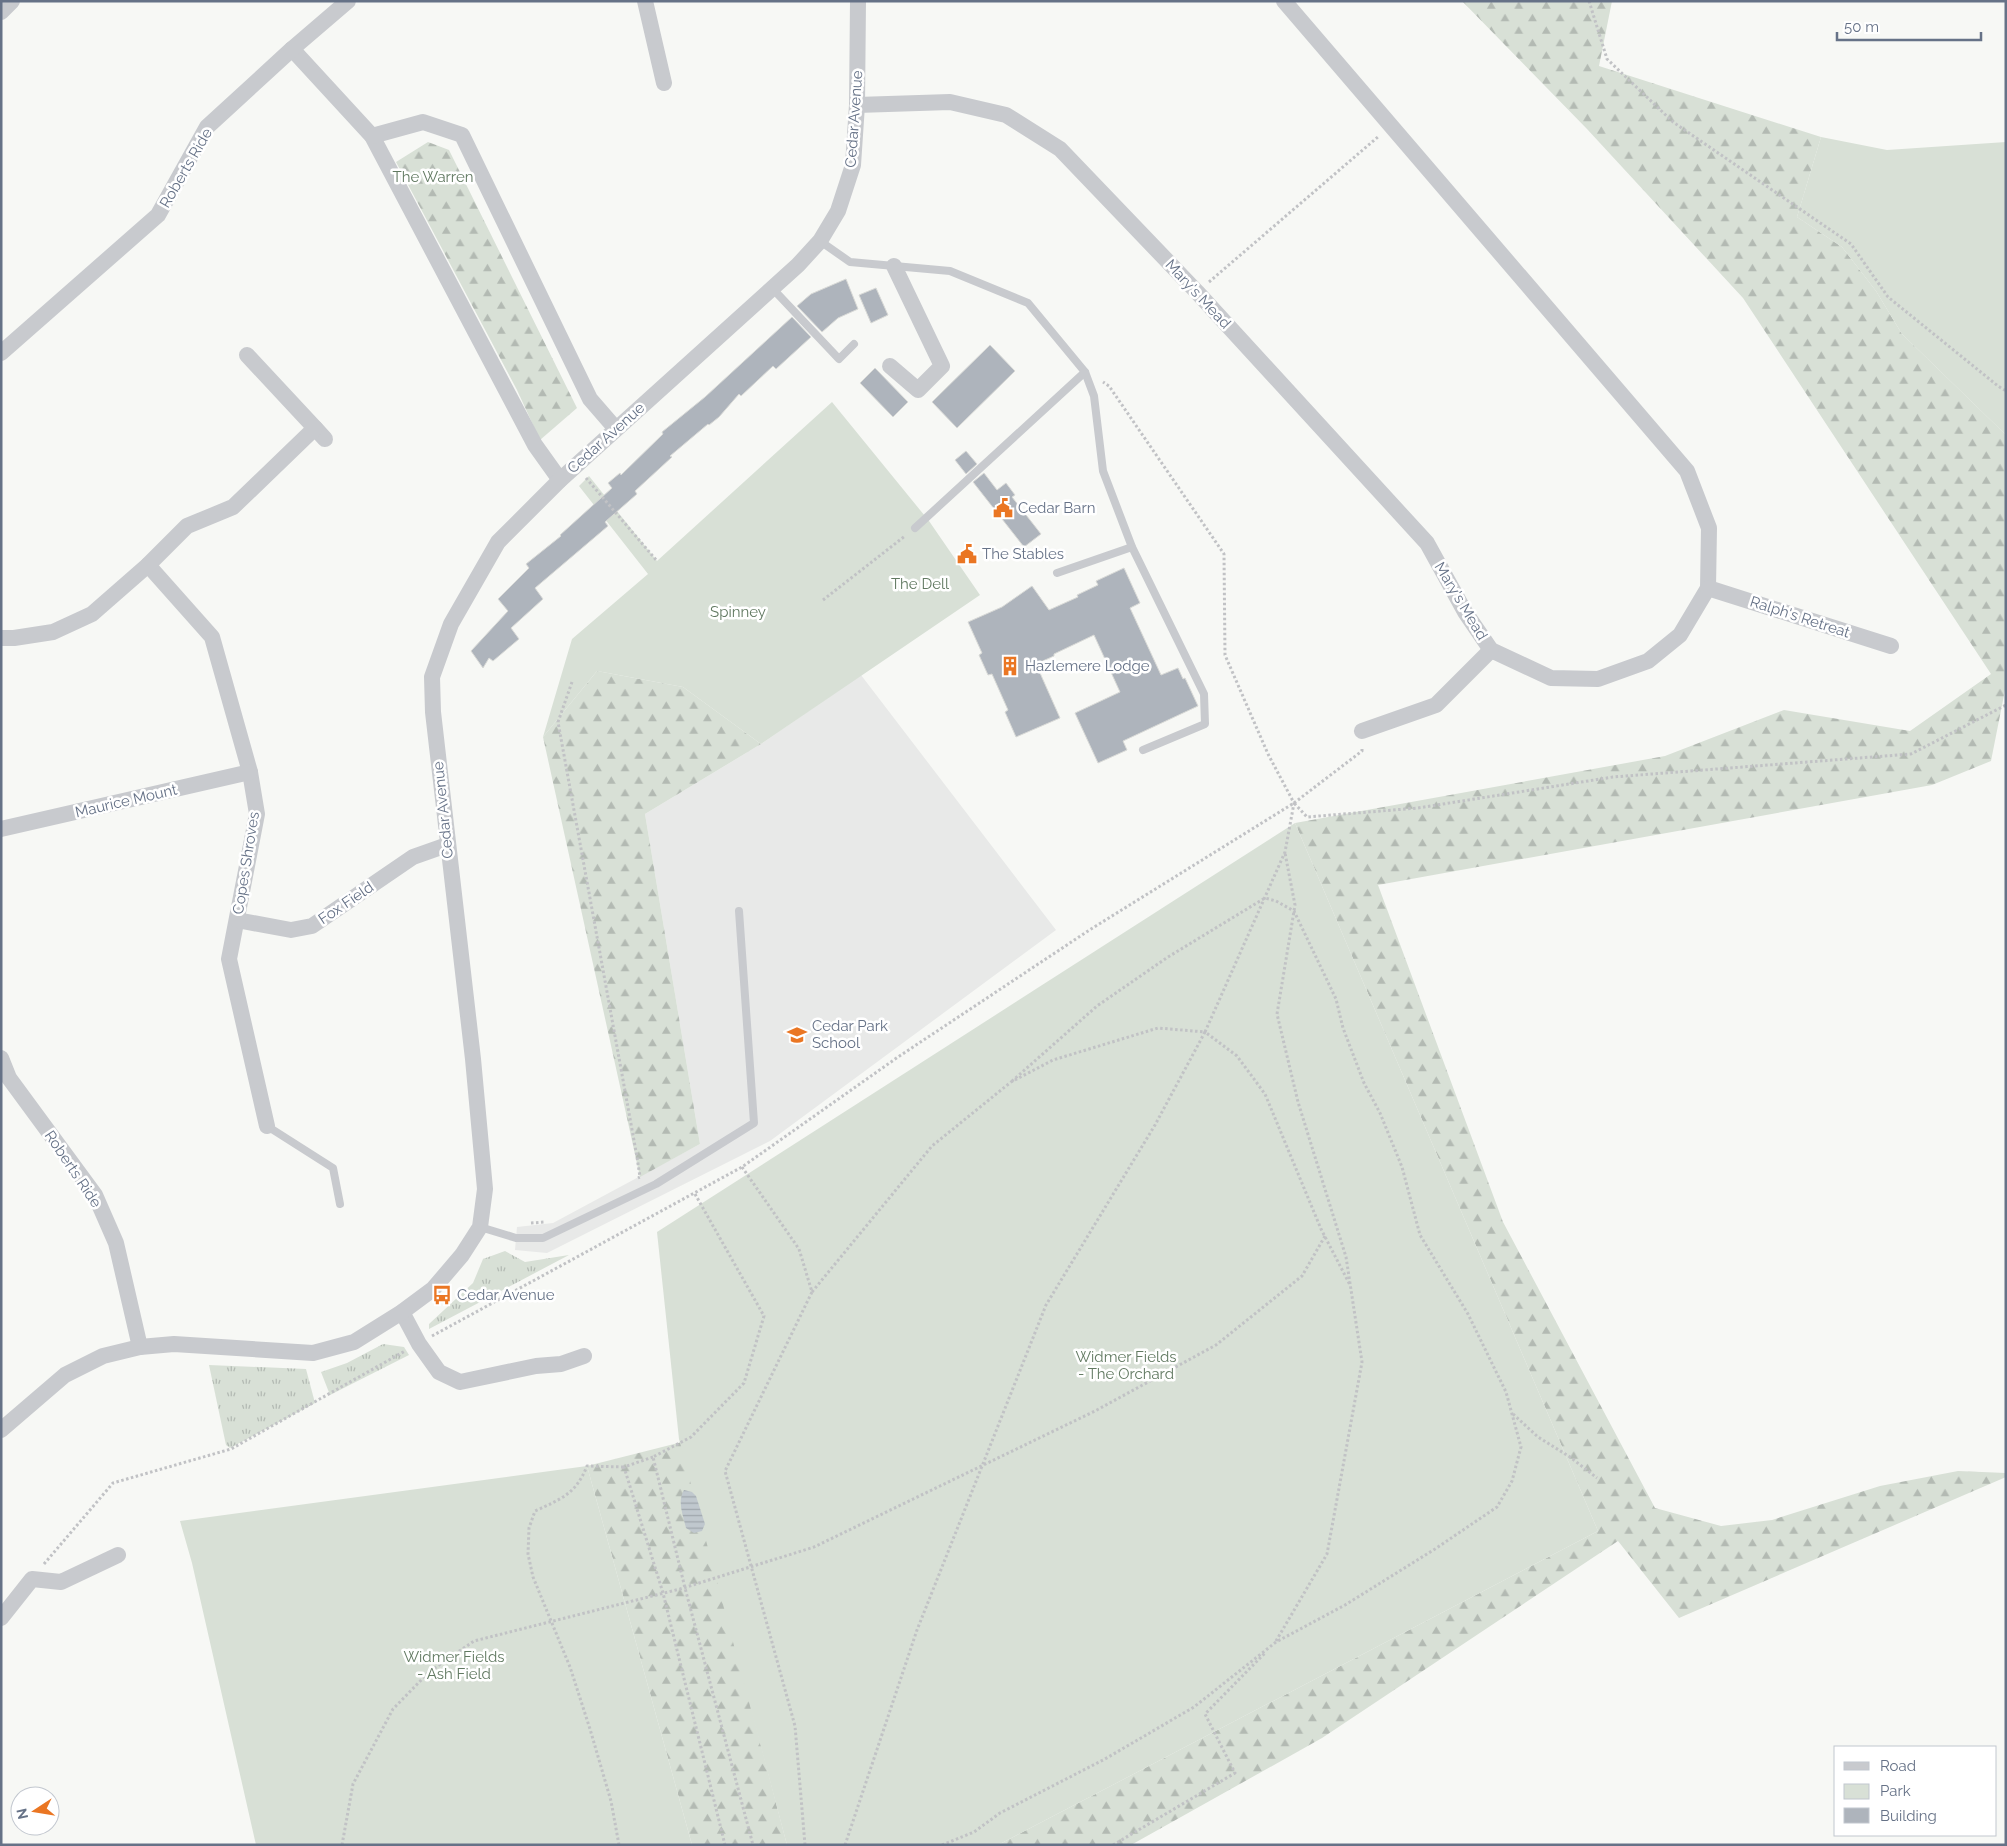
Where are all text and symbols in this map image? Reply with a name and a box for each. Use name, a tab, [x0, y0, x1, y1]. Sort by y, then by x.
scale bar	[1837, 10, 1981, 42]
text: 50 m	[1844, 18, 1879, 36]
street label: Cedar Avenue	[842, 70, 866, 168]
street label: Roberts Ride	[156, 125, 216, 211]
park label: The Warren	[393, 168, 473, 186]
street label: Mary's Mead	[1161, 256, 1235, 332]
street label: Cedar Avenue	[564, 399, 648, 477]
public building icon: Cedar Barn	[992, 497, 1014, 519]
place label: Cedar Barn	[1018, 499, 1096, 517]
public building icon: The Stables	[956, 543, 978, 565]
place label: The Stables	[982, 545, 1064, 563]
street label: Mary's Mead	[1431, 559, 1491, 643]
park label: The Dell	[891, 575, 950, 593]
street label: Ralph's Retreat	[1748, 592, 1852, 642]
park label: Spinney	[710, 603, 766, 621]
building icon: Hazlemere Lodge	[999, 655, 1021, 677]
place label: Hazlemere Lodge	[1025, 657, 1150, 675]
street label: Cedar Avenue	[429, 760, 457, 859]
street label: Maurice Mount	[73, 781, 179, 821]
street label: Copes Shroves	[229, 810, 263, 916]
street label: Fox Field	[315, 878, 377, 928]
place label: Cedar Park School	[812, 1017, 888, 1052]
school or university icon: Cedar Park School	[786, 1024, 808, 1046]
street label: Roberts Ride	[41, 1127, 105, 1211]
bus stop icon: Cedar Avenue	[431, 1284, 453, 1306]
place label: Cedar Avenue	[457, 1286, 555, 1304]
park label: Widmer Fields - The Orchard	[1075, 1348, 1177, 1383]
park label: Widmer Fields - Ash Field	[403, 1648, 505, 1683]
legend	[1834, 1746, 1997, 1836]
text: Road	[1880, 1757, 1916, 1775]
text: Park	[1880, 1782, 1911, 1800]
north arrow	[10, 1786, 60, 1836]
text: N	[13, 1807, 31, 1821]
text: Building	[1880, 1807, 1937, 1825]

